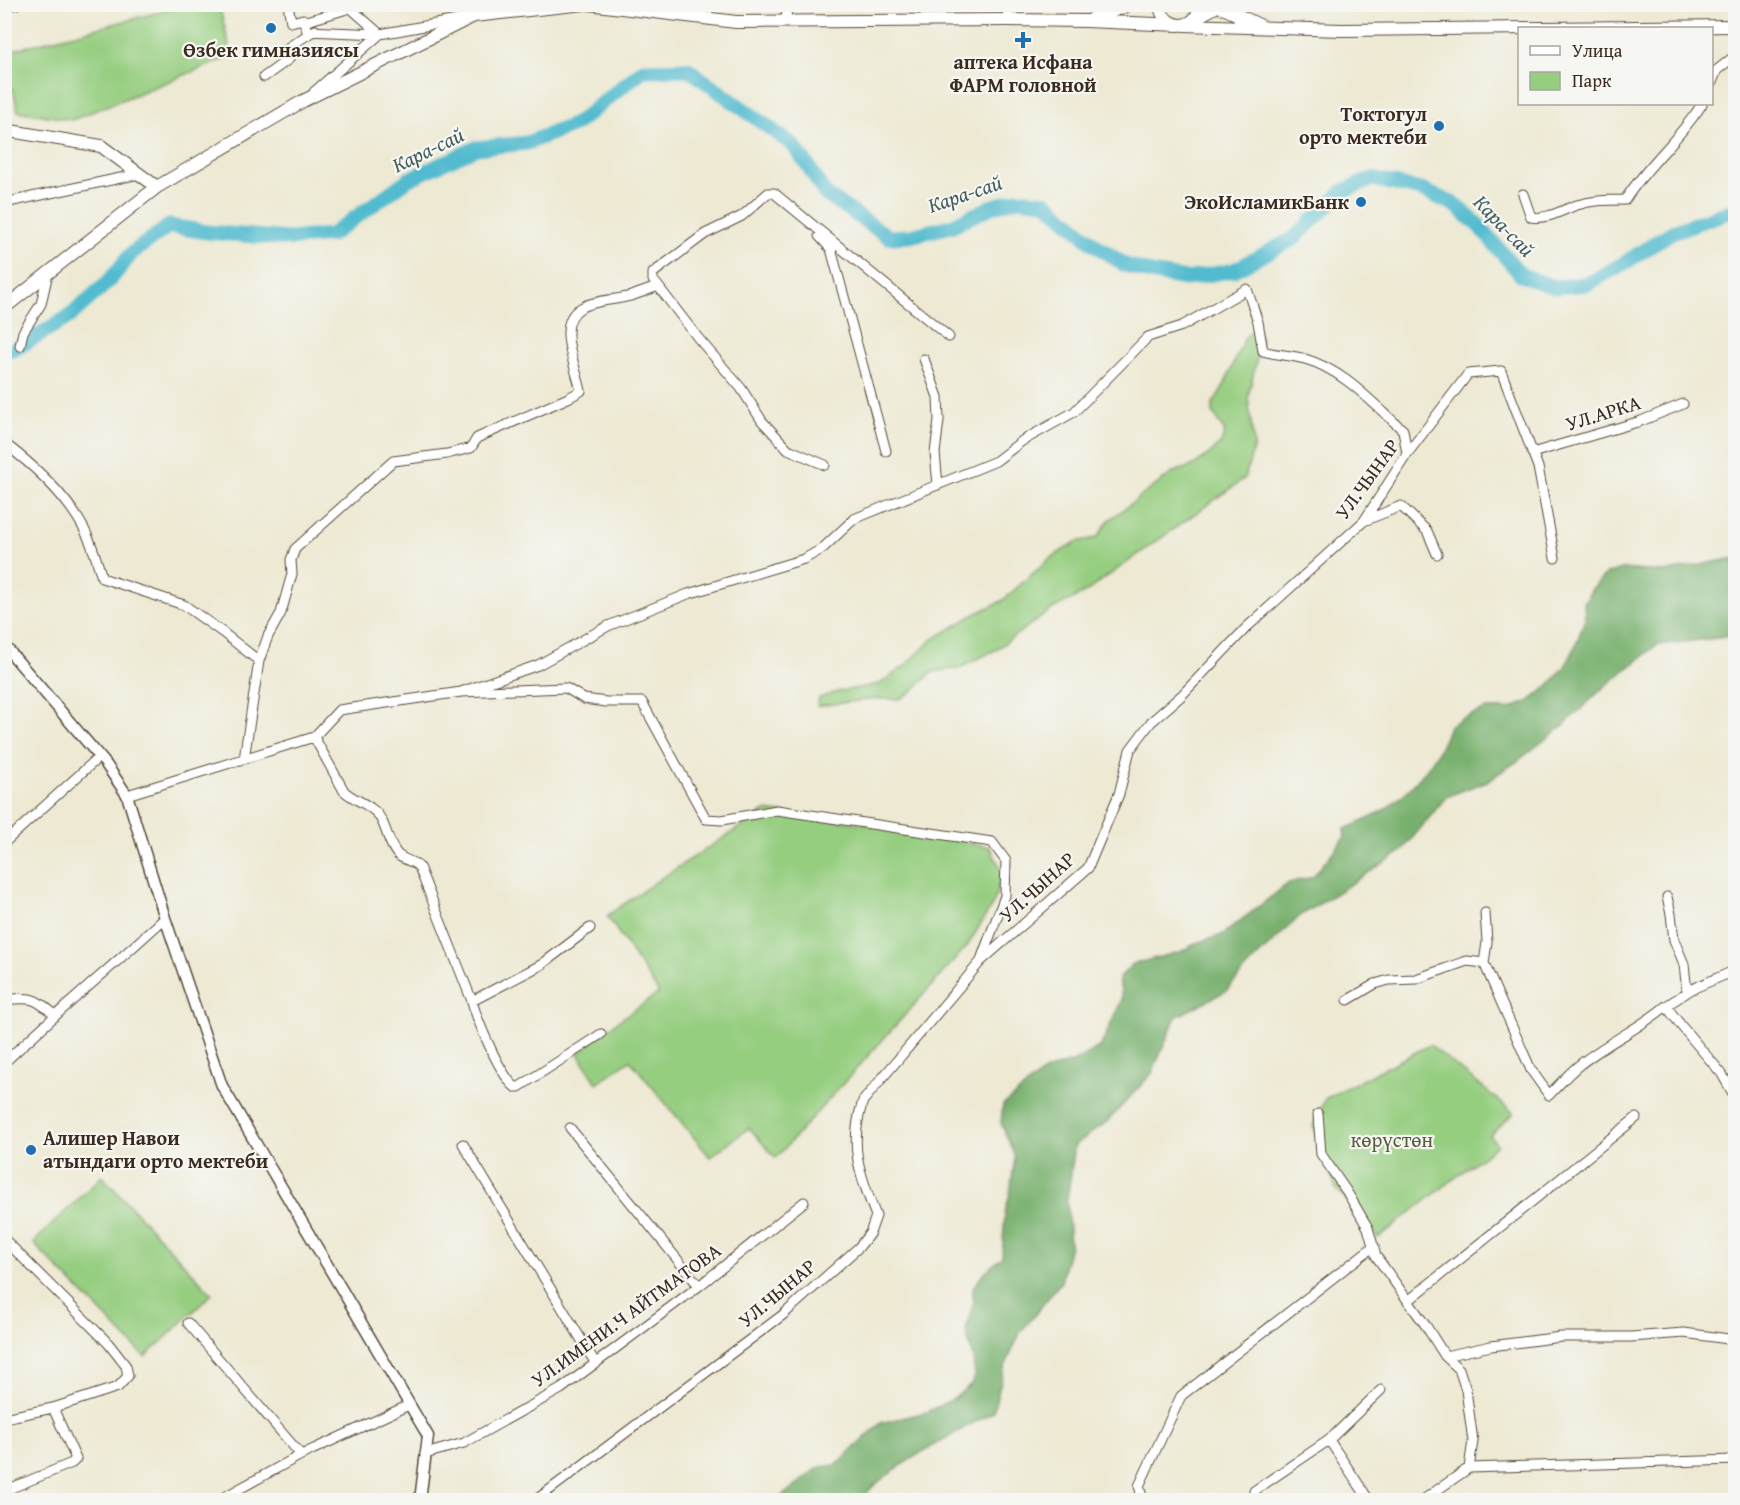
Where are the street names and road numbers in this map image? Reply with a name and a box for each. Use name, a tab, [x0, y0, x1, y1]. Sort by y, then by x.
street label: УЛ.АРКА	[1562, 387, 1644, 438]
street label: УЛ.ЧЫНАР	[1327, 432, 1406, 525]
street label: УЛ.ЧЫНАР	[992, 845, 1081, 929]
street label: УЛ.ИМЕНИ.Ч АЙТМАТОВА	[525, 1236, 727, 1394]
street label: УЛ.ЧЫНАР	[732, 1251, 822, 1334]

